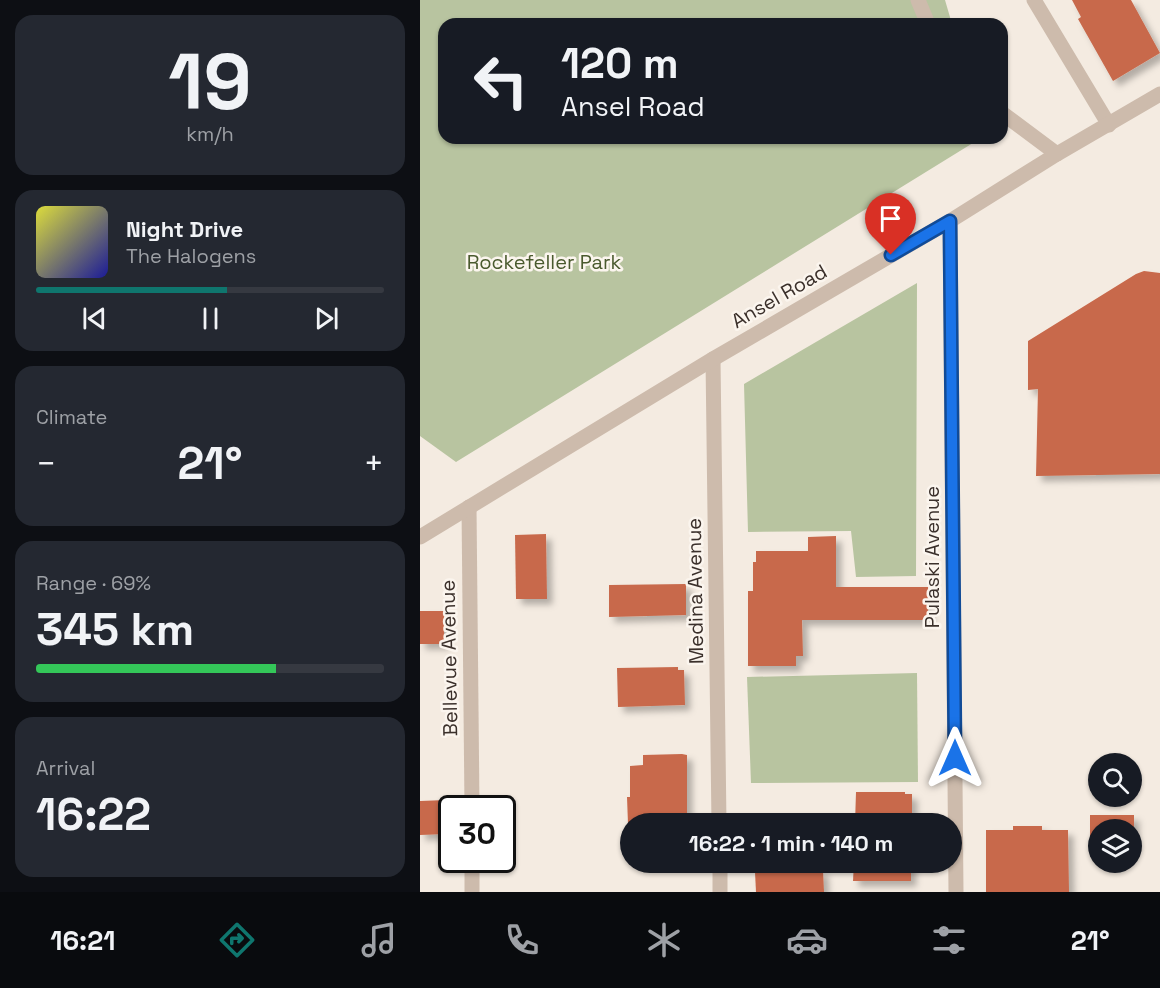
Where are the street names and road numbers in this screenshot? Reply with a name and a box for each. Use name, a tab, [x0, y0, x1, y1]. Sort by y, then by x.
street label: Ansel Road	[726, 258, 832, 334]
street label: Pulaski Avenue	[919, 486, 945, 628]
street label: Medina Avenue	[681, 518, 709, 664]
street label: Bellevue Avenue	[435, 579, 463, 737]

